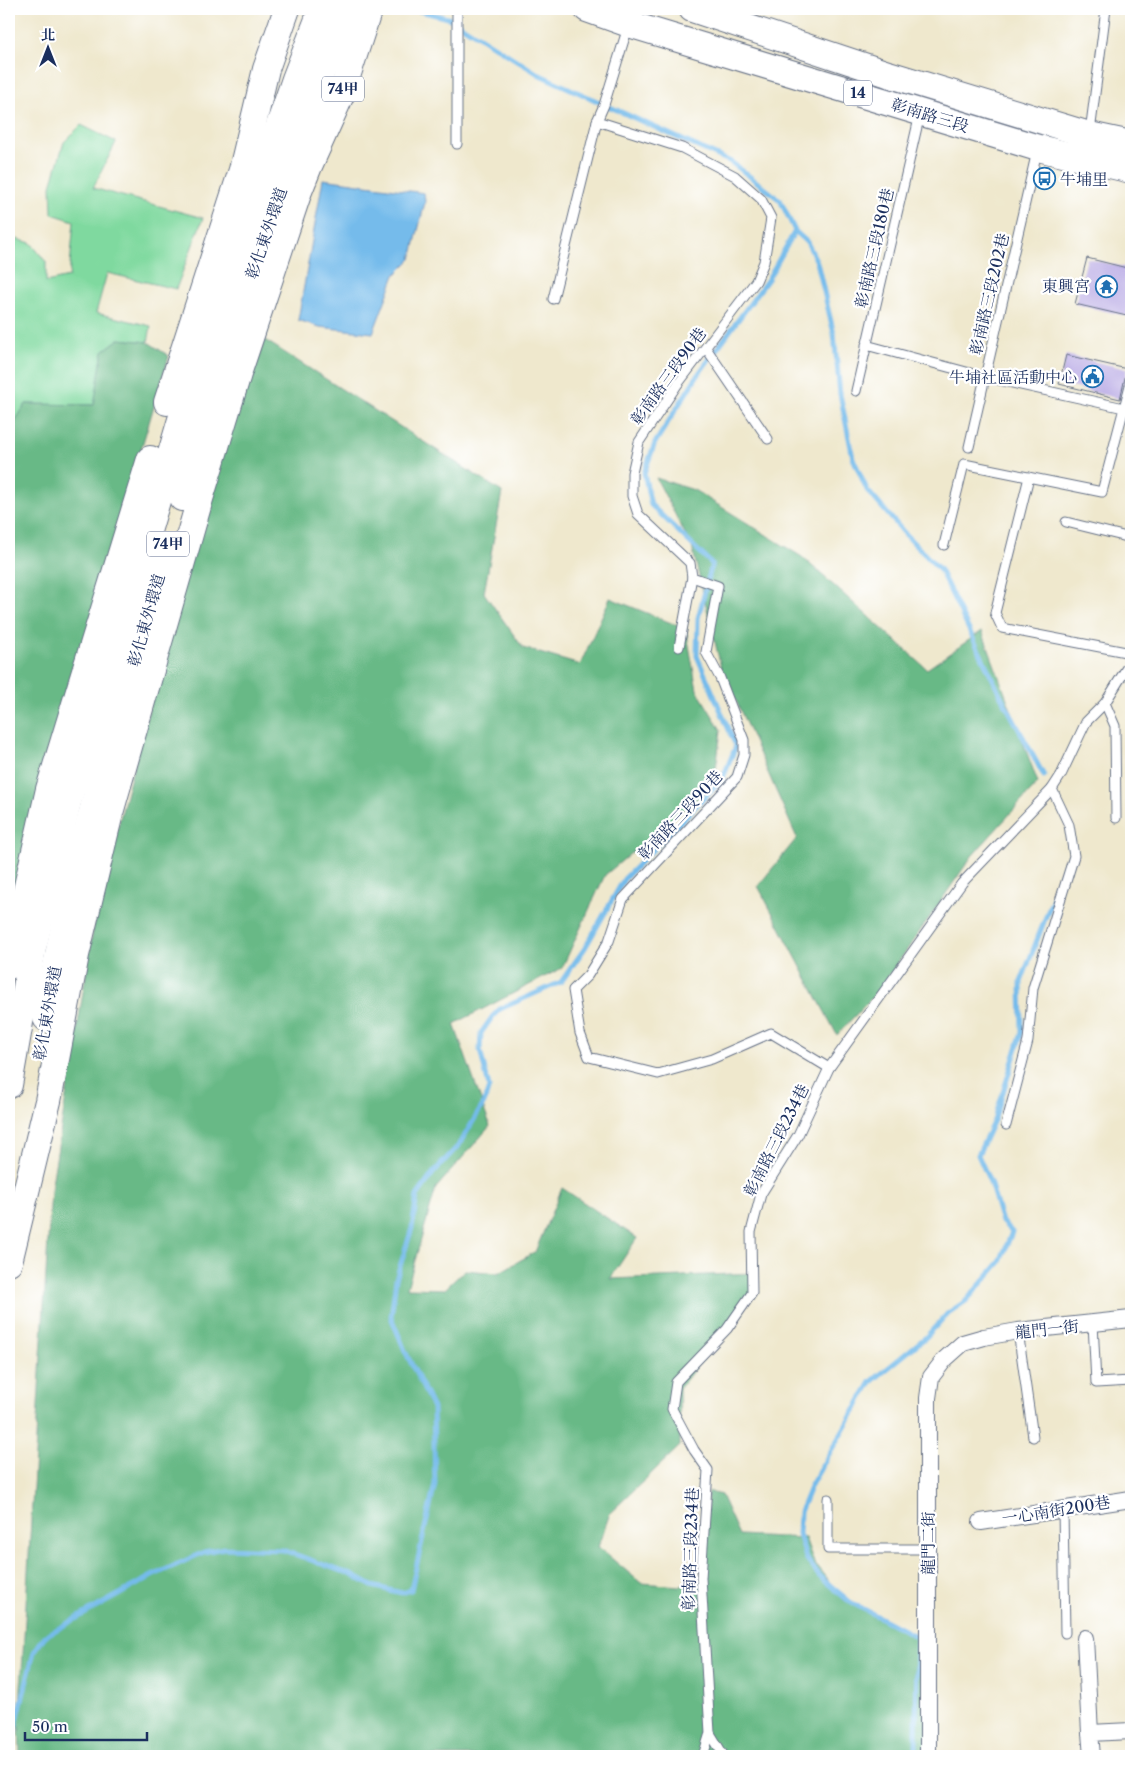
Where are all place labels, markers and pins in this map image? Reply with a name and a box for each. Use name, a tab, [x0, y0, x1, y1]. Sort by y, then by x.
bus stop icon: 牛埔里	[1032, 167, 1056, 191]
place label: 牛埔里	[1060, 169, 1108, 189]
temple icon: 東興宮	[1094, 274, 1118, 298]
place label: 東興宮	[1042, 276, 1090, 296]
public building icon: 牛埔社區活動中心	[1081, 365, 1105, 389]
place label: 牛埔社區活動中心	[949, 367, 1077, 387]

